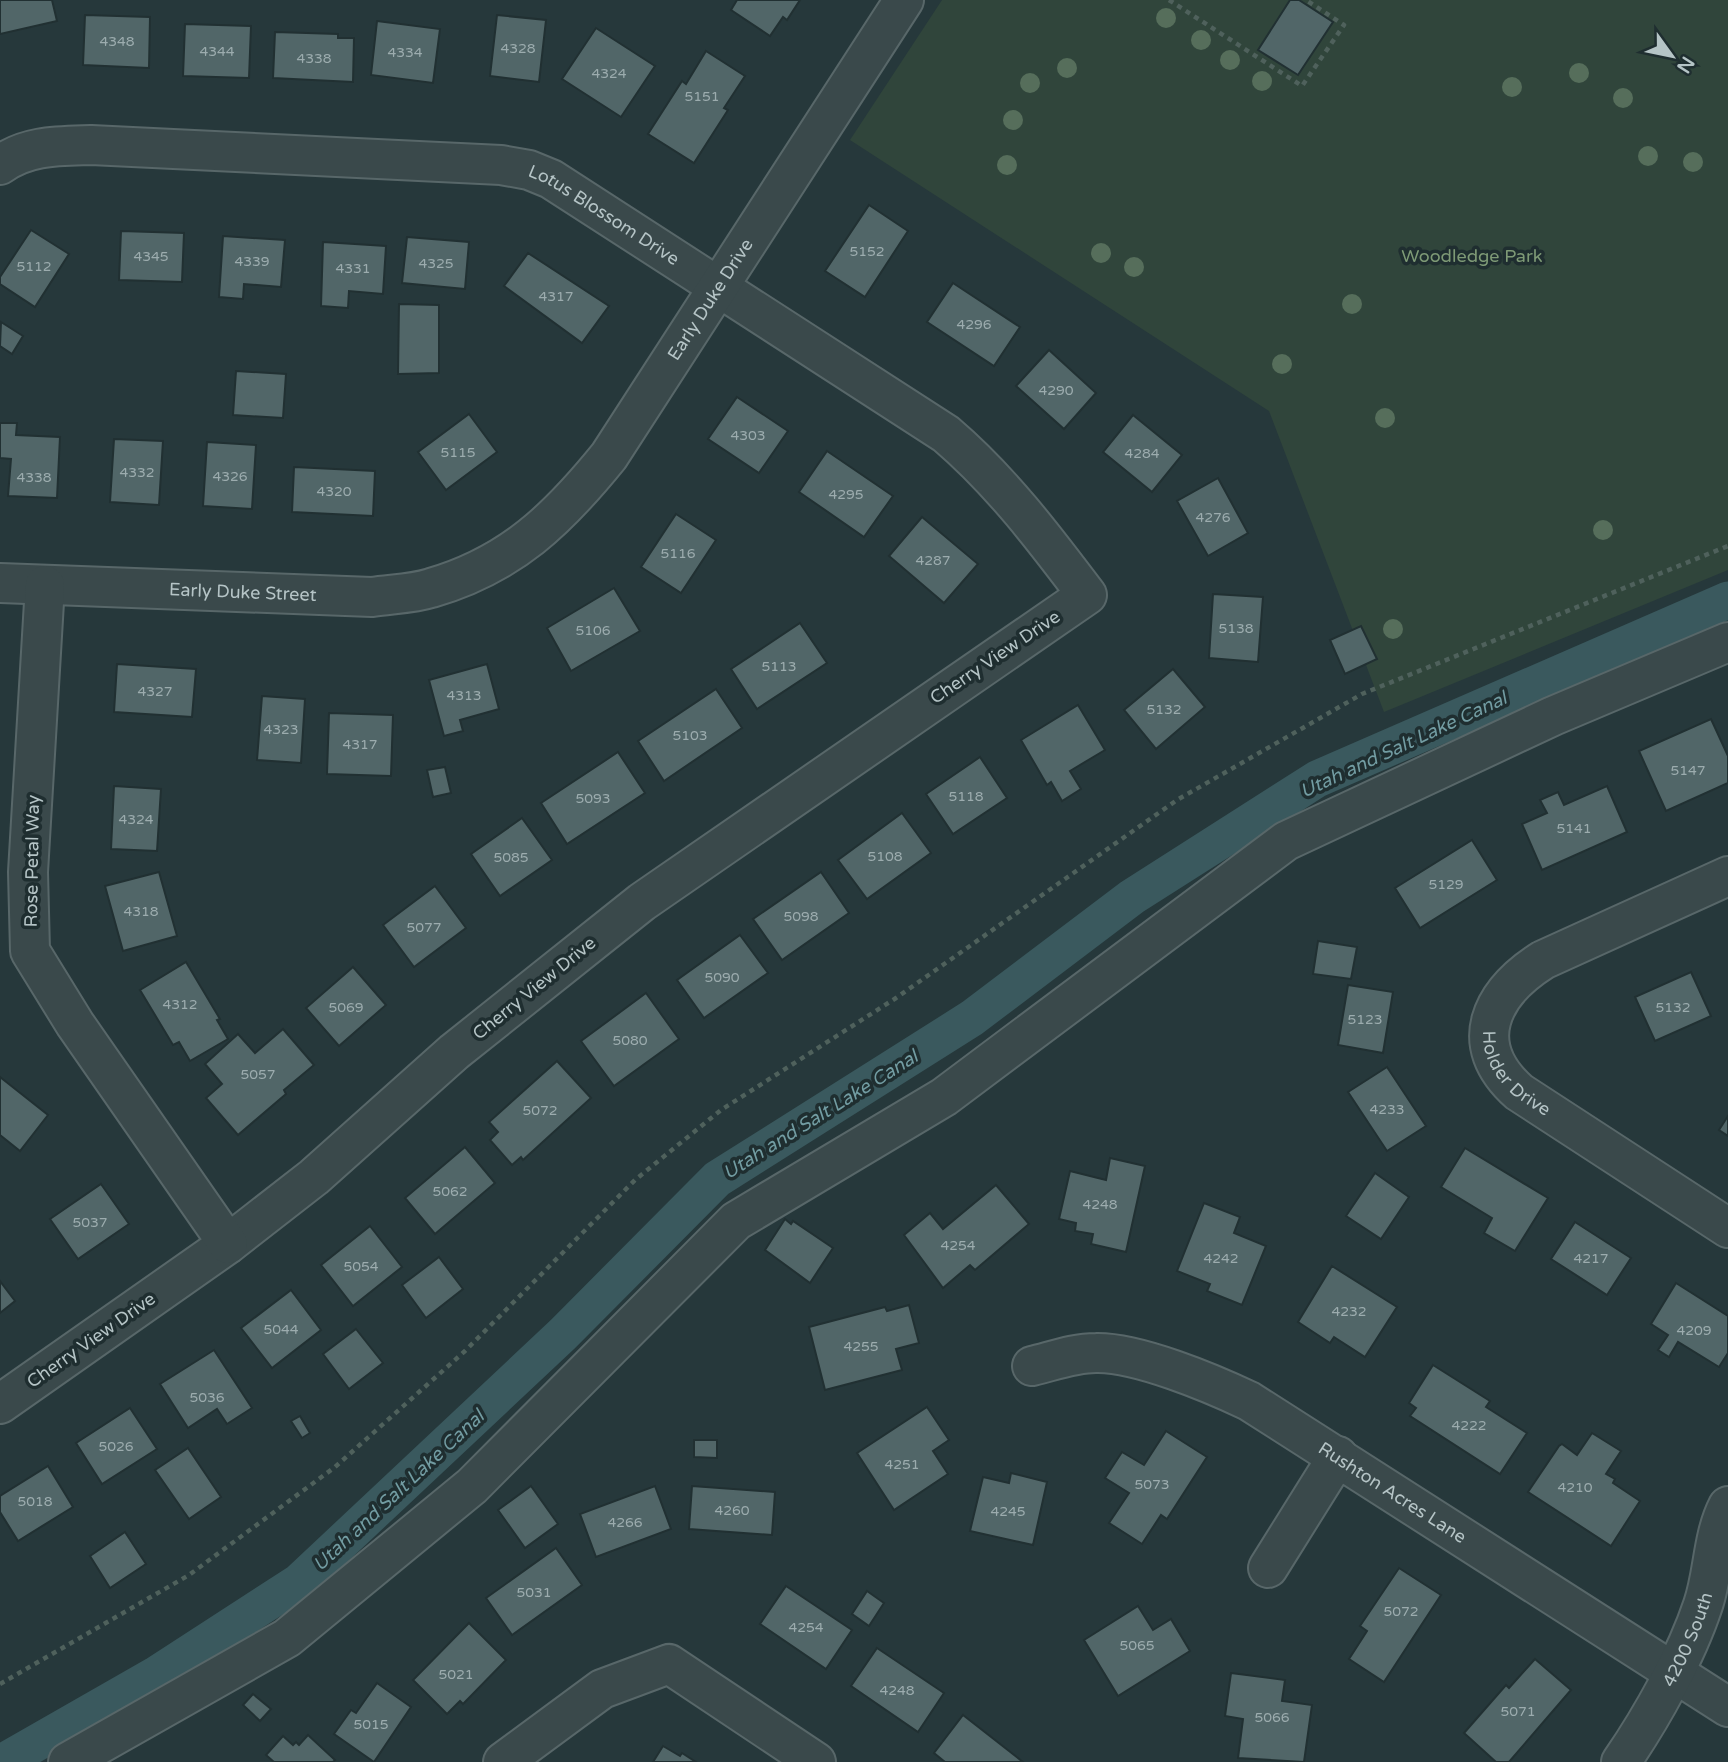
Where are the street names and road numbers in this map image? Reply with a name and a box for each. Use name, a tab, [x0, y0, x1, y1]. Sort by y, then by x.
street label: Lotus Blossom Drive	[525, 160, 683, 270]
street label: Early Duke Drive	[663, 235, 758, 364]
street label: Early Duke Street	[169, 578, 317, 606]
street label: Cherry View Drive	[926, 605, 1064, 709]
street label: Rose Petal Way	[20, 794, 44, 927]
street label: Cherry View Drive	[468, 932, 600, 1044]
street label: Holder Drive	[1478, 1030, 1555, 1121]
street label: Cherry View Drive	[22, 1287, 160, 1393]
street label: Rushton Acres Lane	[1314, 1437, 1470, 1548]
street label: 4200 South	[1658, 1590, 1717, 1690]

